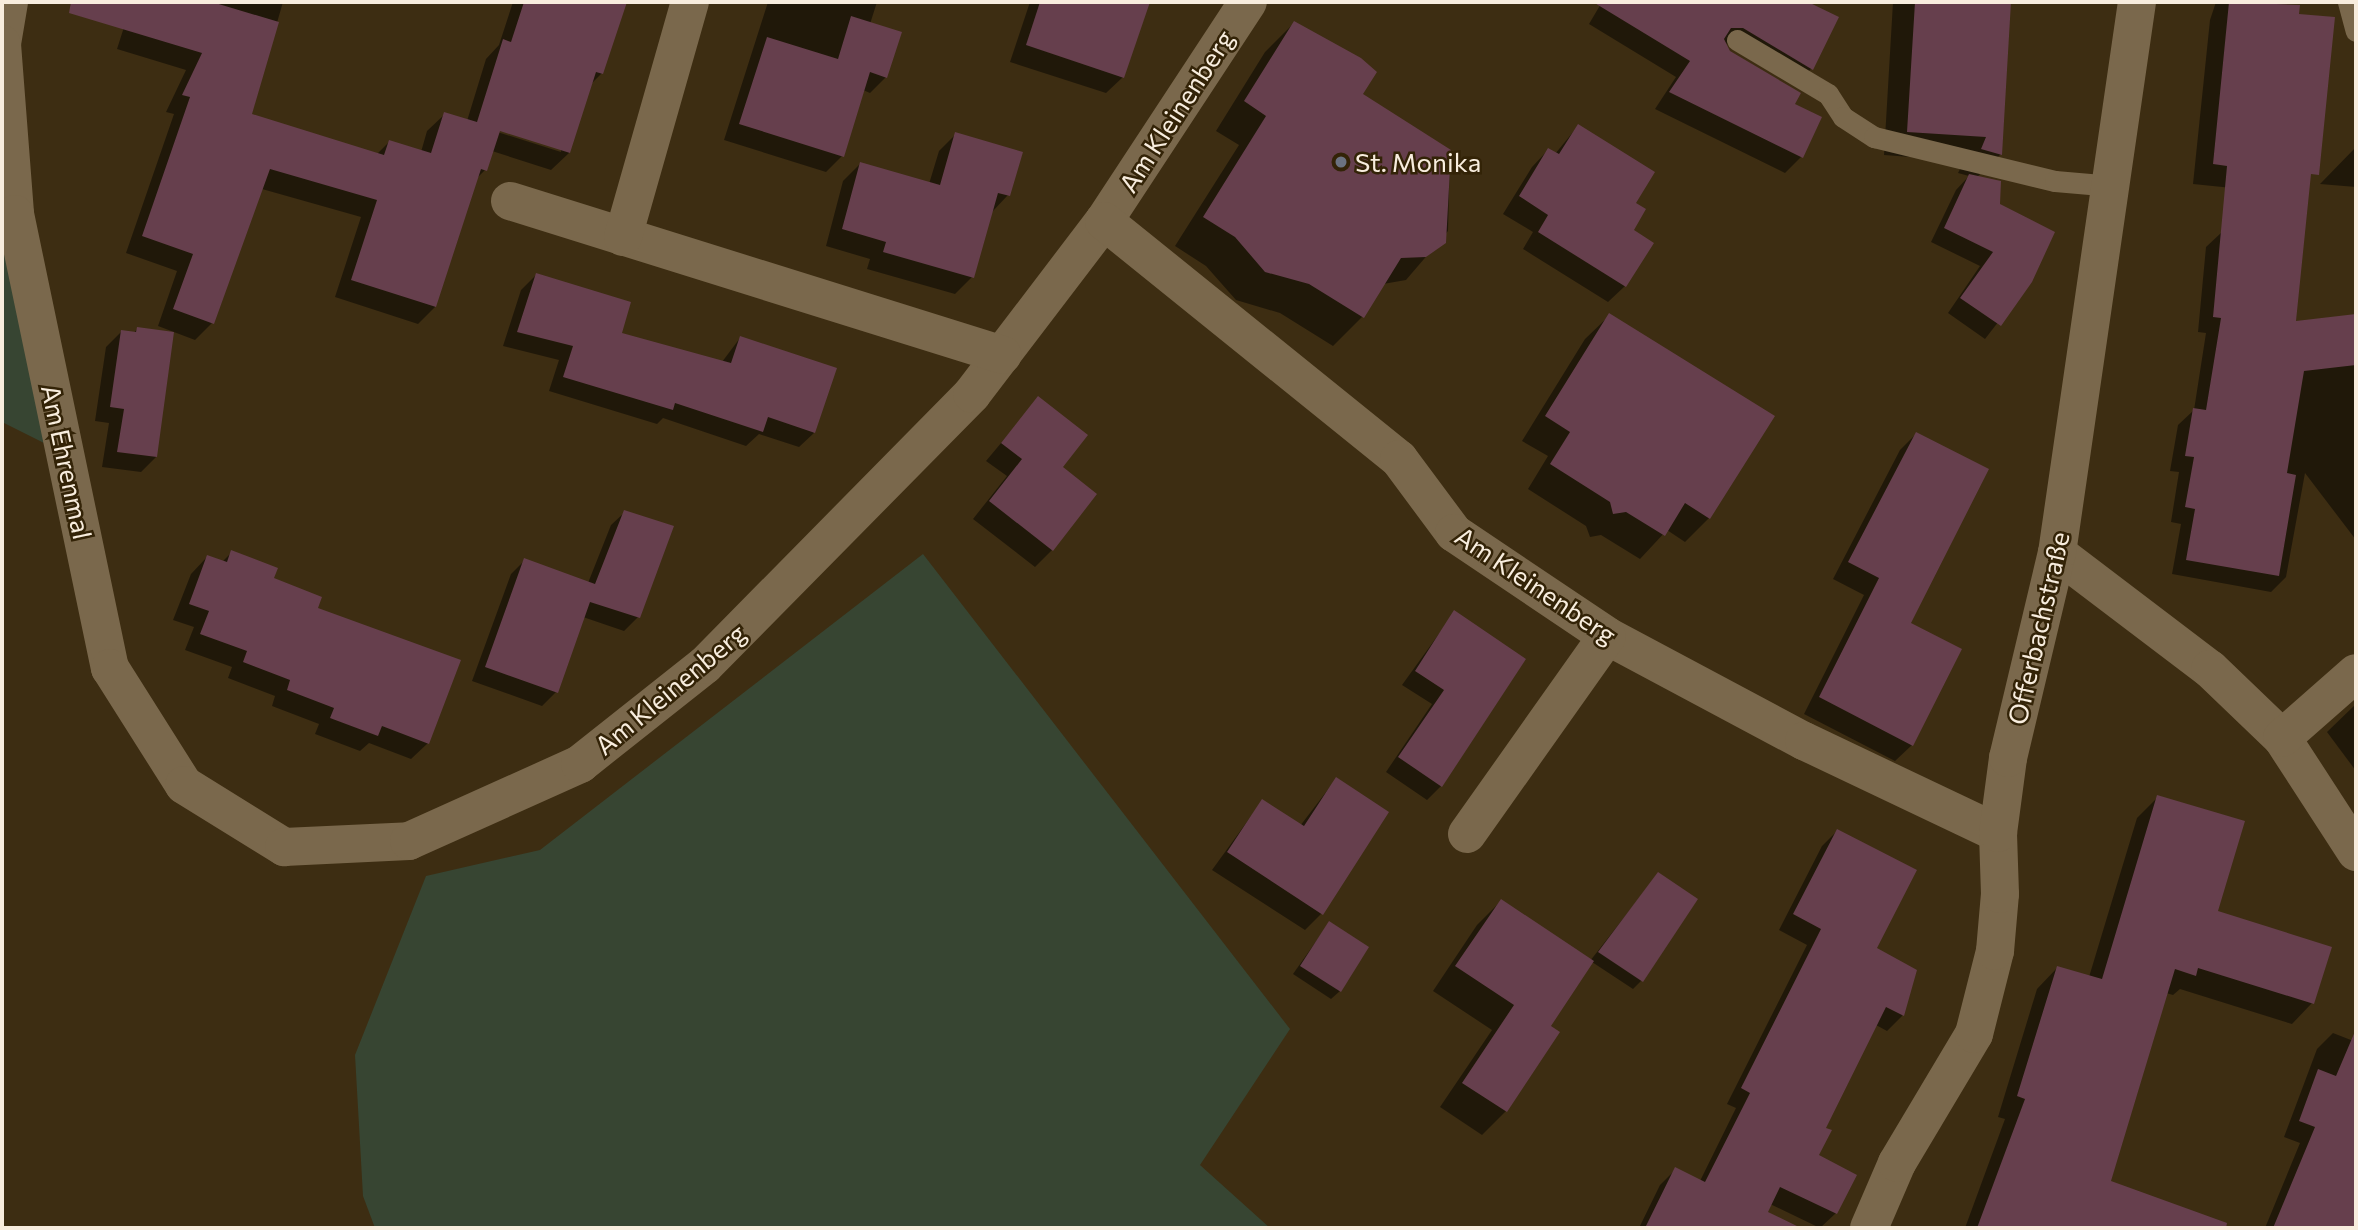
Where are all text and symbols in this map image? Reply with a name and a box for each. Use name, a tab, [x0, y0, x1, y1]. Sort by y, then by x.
street label: Am Kleinenberg	[1112, 24, 1240, 198]
place label: St. Monika	[1355, 146, 1481, 178]
marker: St. Monika	[1333, 154, 1349, 170]
street label: Am Ehrenmal	[35, 382, 99, 542]
street label: Am Kleinenberg	[1450, 520, 1622, 650]
street label: Offerbachstraße	[2001, 529, 2075, 727]
street label: Am Kleinenberg	[588, 617, 752, 761]

